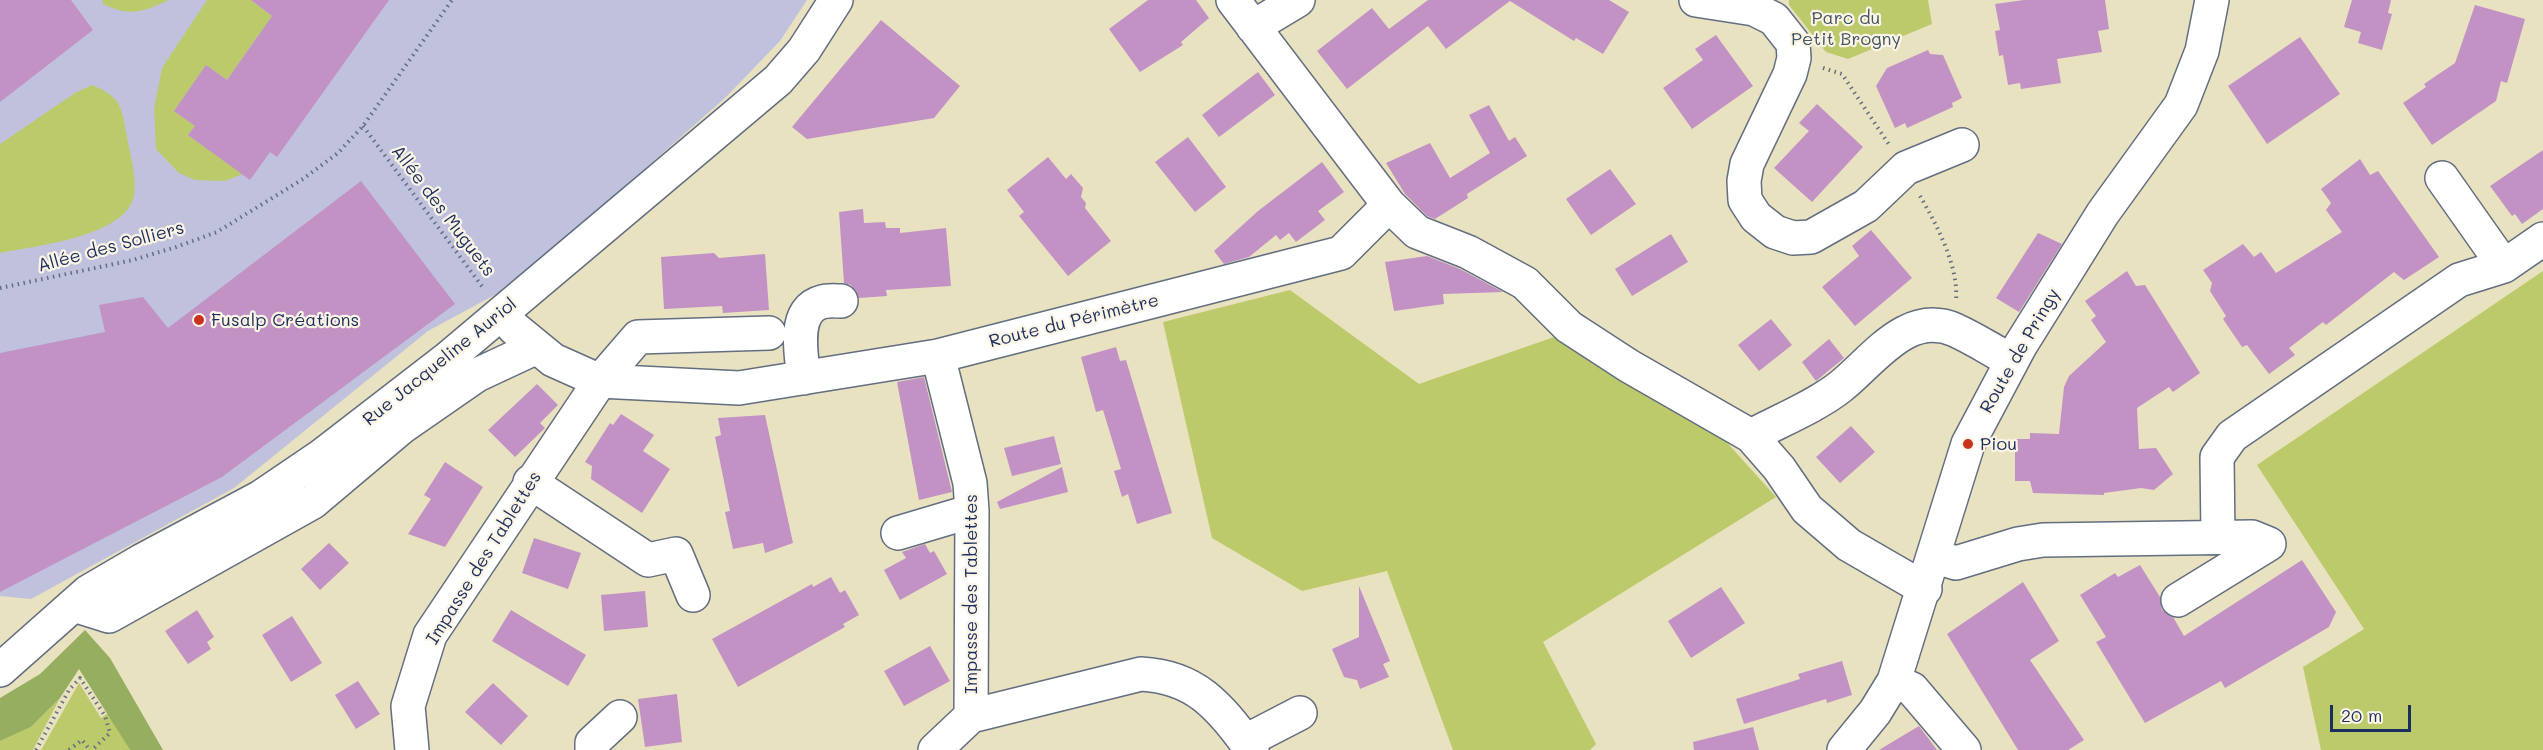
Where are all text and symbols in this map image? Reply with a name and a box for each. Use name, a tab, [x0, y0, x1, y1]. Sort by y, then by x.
park label: Parc du Petit Brogny	[1791, 7, 1901, 50]
street label: Allée des Muguets	[387, 141, 499, 281]
street label: Allée des Solliers	[35, 217, 187, 277]
street label: Route de Pringy	[1976, 285, 2064, 417]
street label: Route du Périmètre	[987, 289, 1161, 353]
street label: Rue Jacqueline Auriol	[359, 293, 521, 431]
place label: Fusalp Créations	[211, 309, 359, 331]
marker: Fusalp Créations	[192, 313, 206, 327]
place label: Piou	[1980, 433, 2017, 455]
marker: Piou	[1961, 437, 1975, 451]
street label: Impasse des Tablettes	[422, 467, 546, 649]
street label: Impasse des Tablettes	[960, 494, 982, 694]
scale bar	[2333, 693, 2414, 731]
text: 20 m	[2341, 703, 2382, 727]

